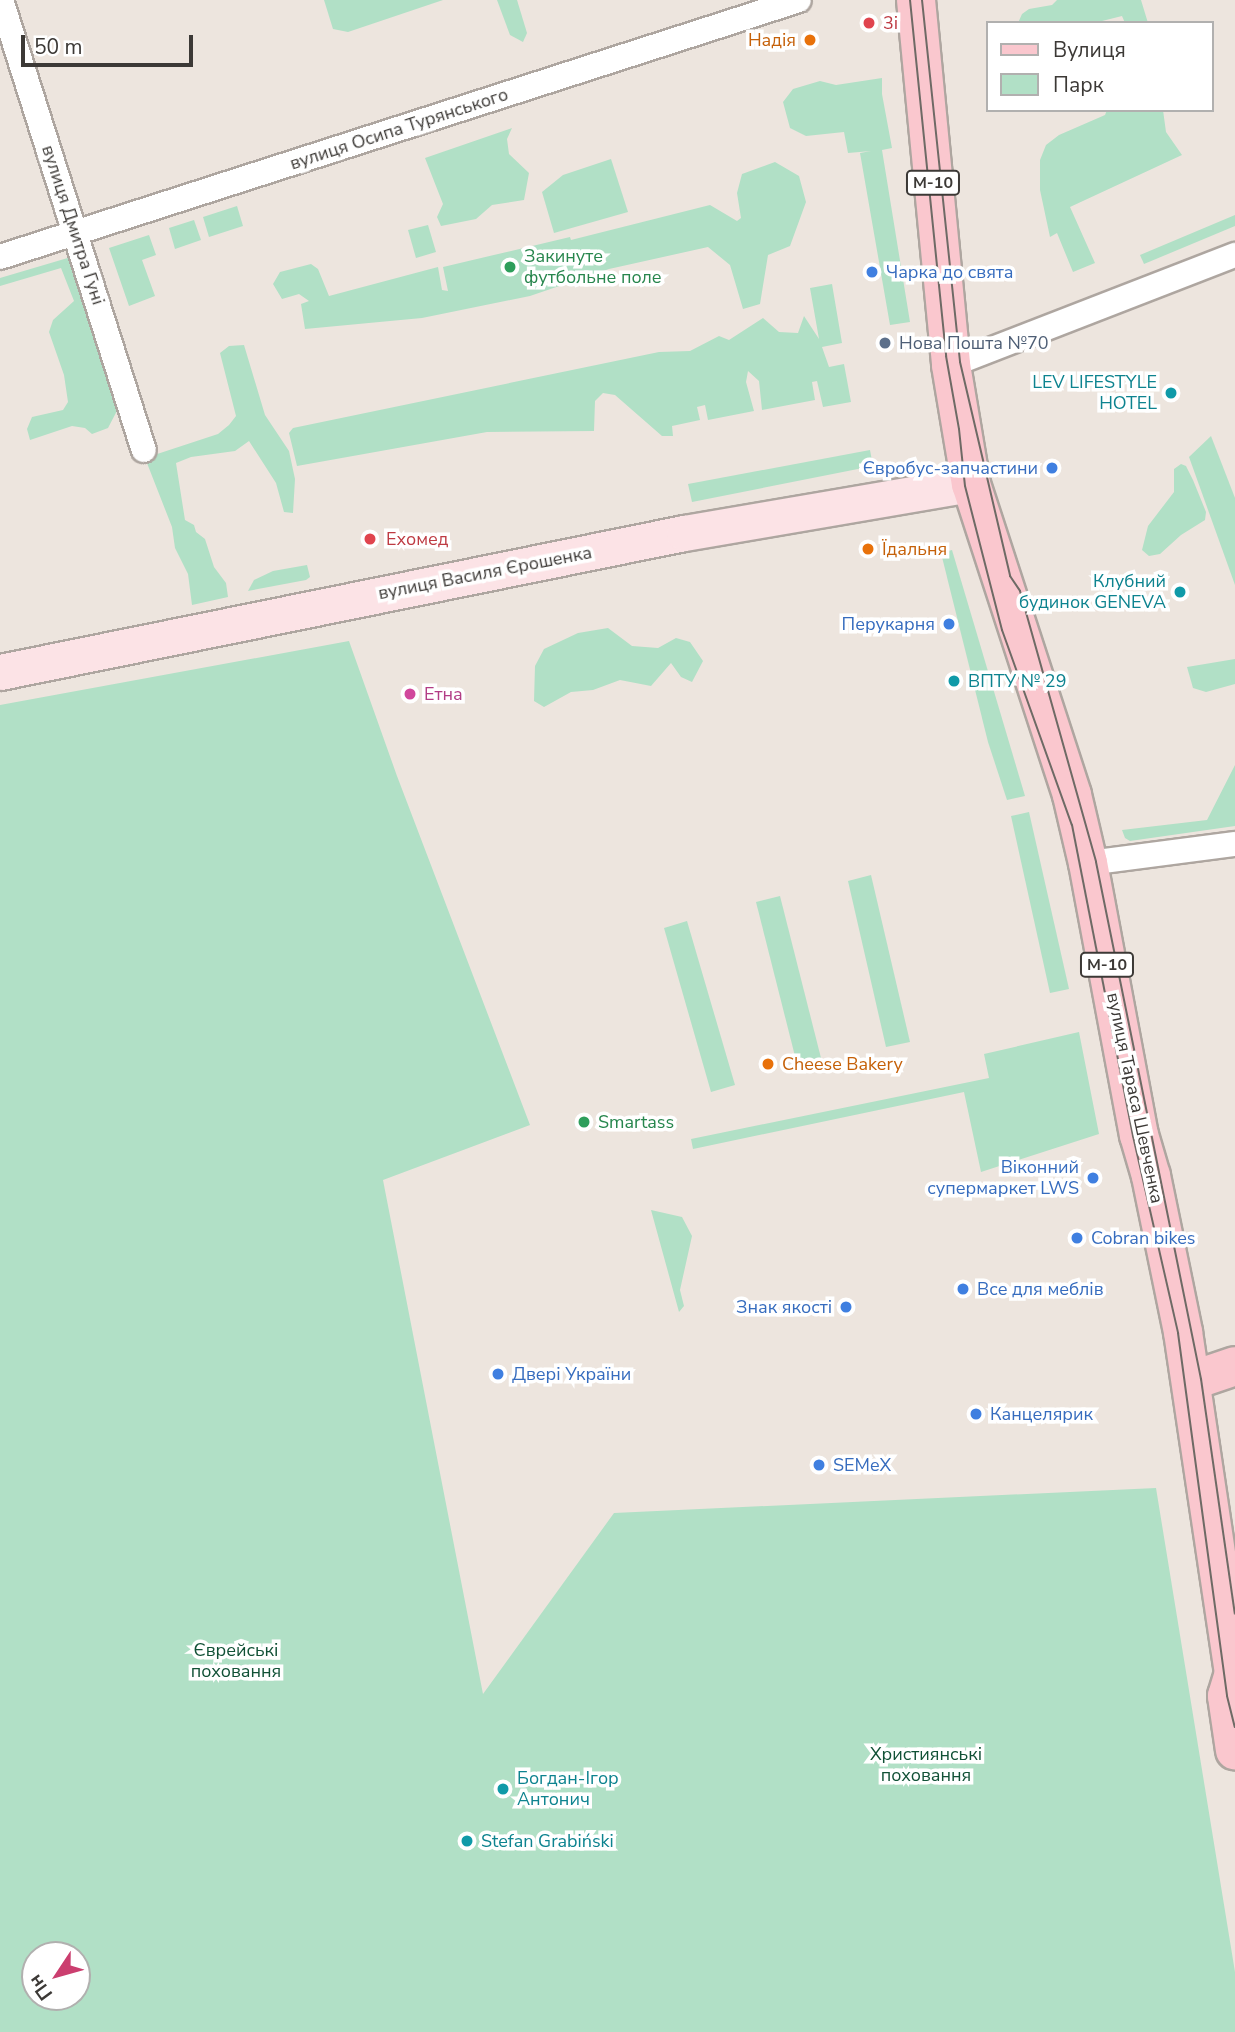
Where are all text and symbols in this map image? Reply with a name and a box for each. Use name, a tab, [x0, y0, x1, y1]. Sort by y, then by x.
place label: 3і	[883, 12, 898, 34]
marker: 3і	[861, 15, 877, 31]
scale bar	[24, 21, 196, 65]
legend	[986, 21, 1214, 112]
place label: Надія	[748, 29, 796, 51]
marker: Надія	[802, 32, 818, 48]
text: 50 m	[34, 33, 83, 61]
text: Вулиця	[1053, 36, 1126, 64]
text: Парк	[1053, 71, 1104, 99]
street label: вулиця Осипа Турянського	[287, 83, 511, 175]
street label: вулиця Дмитра Гуні	[37, 142, 109, 308]
road number: М-10	[905, 170, 961, 196]
place label: Закинуте футбольне поле	[524, 246, 662, 288]
marker: Закинуте футбольне поле	[502, 259, 518, 275]
place label: Чарка до свята	[886, 261, 1014, 283]
marker: Чарка до свята	[864, 264, 880, 280]
place label: Нова Пошта №70	[899, 332, 1049, 354]
marker: Нова Пошта №70	[877, 335, 893, 351]
place label: LEV LIFESTYLE HOTEL	[1032, 372, 1157, 414]
marker: LEV LIFESTYLE HOTEL	[1163, 385, 1179, 401]
place label: Євробус-запчастини	[863, 457, 1038, 479]
marker: Євробус-запчастини	[1044, 460, 1060, 476]
place label: Ехомед	[386, 528, 448, 550]
marker: Ехомед	[360, 529, 380, 549]
place label: Їдальня	[882, 538, 947, 560]
marker: Їдальня	[860, 541, 876, 557]
street label: вулиця Василя Єрошенка	[376, 542, 594, 604]
place label: Клубний будинок GENEVA	[1019, 571, 1166, 614]
marker: Клубний будинок GENEVA	[1172, 584, 1188, 600]
place label: Перукарня	[842, 613, 935, 635]
marker: Перукарня	[941, 616, 957, 632]
place label: ВПТУ № 29	[968, 670, 1066, 692]
marker: ВПТУ № 29	[946, 673, 962, 689]
place label: Етна	[424, 683, 463, 705]
marker: Етна	[402, 686, 418, 702]
road number: М-10	[1079, 953, 1135, 978]
street label: вулиця Тараса Шевченка	[1102, 991, 1168, 1205]
place label: Cheese Bakery	[782, 1053, 903, 1075]
marker: Cheese Bakery	[760, 1056, 776, 1072]
place label: Smartass	[598, 1111, 674, 1133]
marker: Smartass	[576, 1114, 592, 1130]
place label: Віконний супермаркет LWS	[927, 1157, 1079, 1200]
marker: Віконний супермаркет LWS	[1085, 1170, 1101, 1186]
place label: Cobran bikes	[1091, 1227, 1195, 1249]
marker: Cobran bikes	[1069, 1230, 1085, 1246]
place label: Все для меблів	[977, 1278, 1104, 1300]
marker: Все для меблів	[955, 1281, 971, 1297]
place label: Знак якості	[736, 1296, 832, 1318]
marker: Знак якості	[838, 1299, 854, 1315]
place label: Двері України	[512, 1363, 631, 1385]
marker: Двері України	[490, 1366, 506, 1382]
place label: Канцелярик	[990, 1403, 1093, 1425]
marker: Канцелярик	[968, 1406, 984, 1422]
place label: SEMeX	[833, 1454, 891, 1476]
marker: SEMeX	[811, 1457, 827, 1473]
park label: Єврейські поховання	[191, 1640, 281, 1682]
park label: Християнські поховання	[870, 1744, 982, 1786]
place label: Богдан-Ігор Антонич	[517, 1768, 619, 1810]
marker: Богдан-Ігор Антонич	[495, 1781, 511, 1797]
place label: Stefan Grabiński	[481, 1830, 614, 1852]
marker: Stefan Grabiński	[459, 1833, 475, 1849]
north arrow	[21, 1941, 91, 2011]
text: Пн	[22, 1969, 59, 2005]

